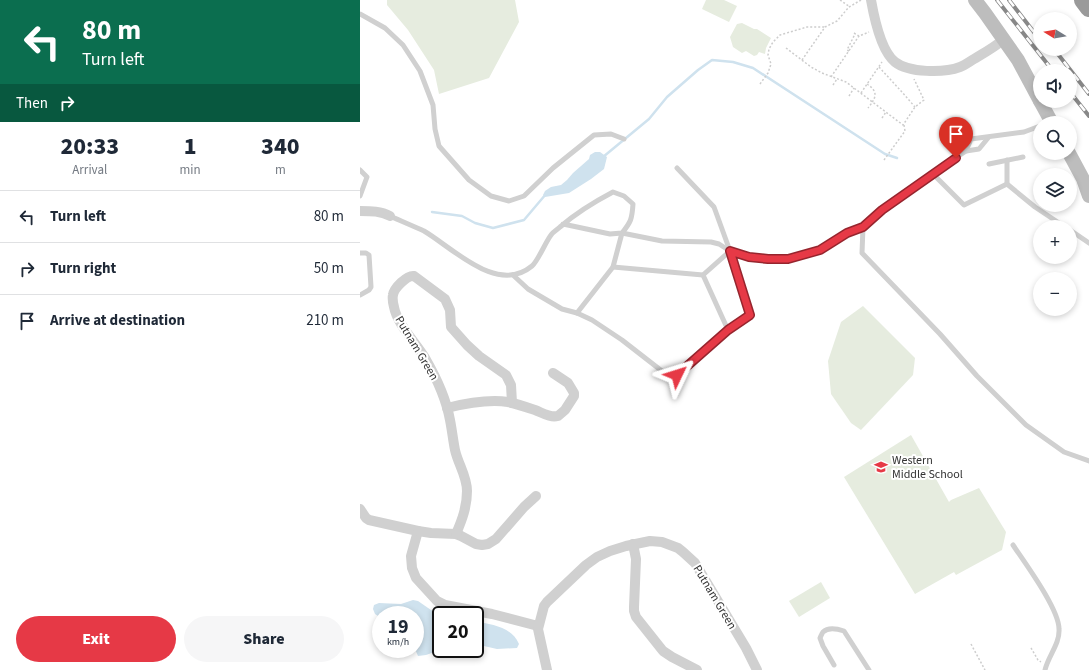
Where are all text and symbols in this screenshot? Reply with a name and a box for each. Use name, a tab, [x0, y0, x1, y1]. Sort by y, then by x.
text: 80 m	[82, 10, 141, 50]
north arrow	[1033, 12, 1077, 56]
map controls	[1033, 12, 1077, 316]
icon: left	[16, 16, 68, 68]
text: Turn left	[82, 47, 144, 72]
button: sound	[1033, 64, 1077, 108]
icon: right	[56, 92, 78, 114]
text: Then	[16, 93, 48, 114]
button: search	[1033, 116, 1077, 160]
pin	[939, 117, 973, 158]
icon: arrive	[945, 123, 967, 145]
text: 20:33	[60, 129, 119, 164]
text: 1	[184, 129, 197, 164]
text: 340	[261, 129, 300, 164]
text: Arrival	[72, 161, 107, 179]
text: min	[180, 161, 201, 179]
text: m	[275, 161, 286, 179]
button: layers	[1033, 168, 1077, 212]
icon: left	[16, 206, 38, 228]
text: Turn left	[50, 206, 106, 227]
text: 80 m	[314, 206, 344, 227]
button: +	[1033, 220, 1077, 264]
icon: right	[16, 258, 38, 280]
text: Turn right	[50, 258, 116, 279]
text: 50 m	[314, 258, 344, 279]
button: −	[1033, 272, 1077, 316]
icon: arrive	[16, 310, 38, 332]
text: Arrive at destination	[50, 310, 185, 331]
text: 210 m	[306, 310, 344, 331]
street label: Putnam Green	[391, 313, 442, 384]
position arrow	[656, 354, 698, 396]
place label: Western Middle School	[892, 452, 963, 483]
school or university icon: Western Middle School	[873, 459, 889, 475]
street label: Putnam Green	[689, 562, 740, 633]
speed limit sign: 20	[432, 606, 484, 658]
text: 19	[387, 613, 409, 641]
button: Exit	[16, 616, 176, 662]
button: Share	[184, 616, 344, 662]
text: km/h	[387, 635, 409, 649]

